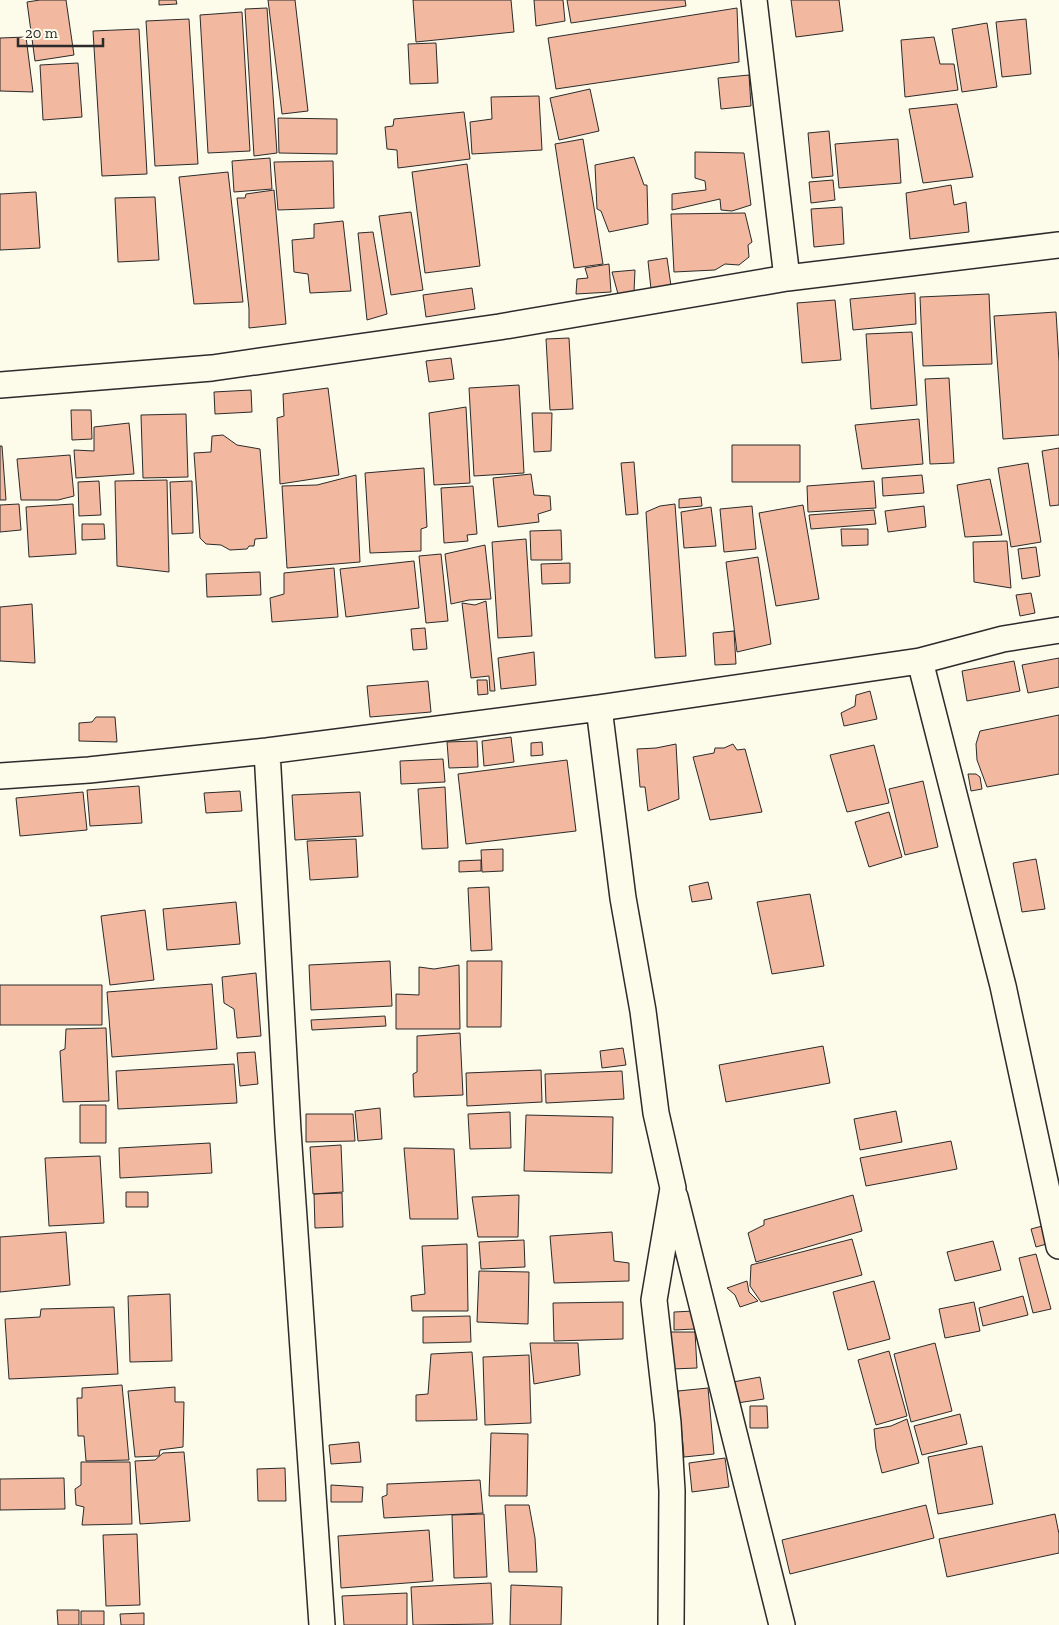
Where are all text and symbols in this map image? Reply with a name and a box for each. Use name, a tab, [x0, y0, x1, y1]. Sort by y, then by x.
scale bar	[18, 15, 102, 47]
text: 20 m	[25, 24, 58, 42]

